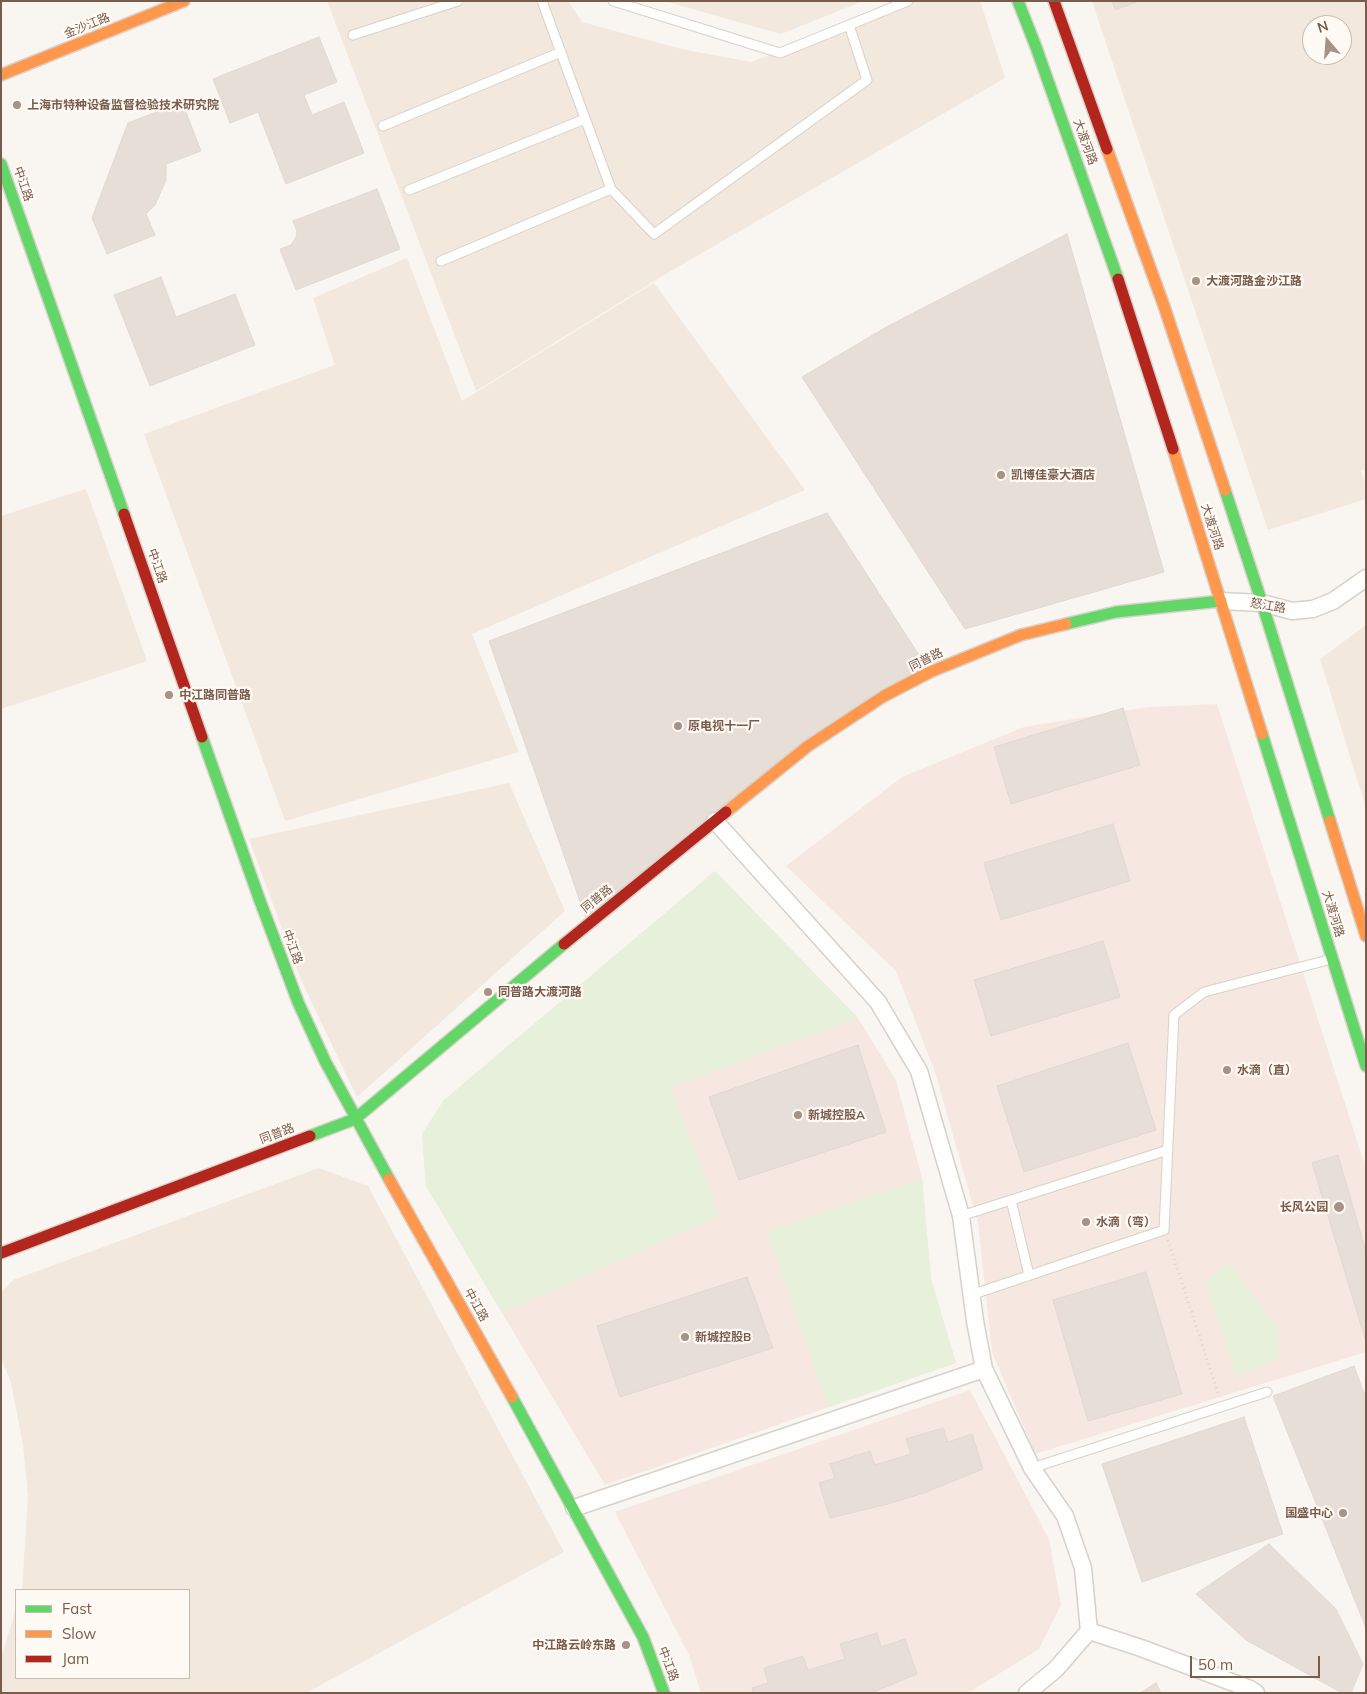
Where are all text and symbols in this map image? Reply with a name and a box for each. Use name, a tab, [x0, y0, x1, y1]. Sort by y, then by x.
street label: 金沙江路	[62, 10, 112, 42]
north arrow	[1302, 15, 1352, 65]
text: N	[1315, 16, 1330, 37]
place label: 上海市特种设备监督检验技术研究院	[27, 98, 219, 112]
marker: 上海市特种设备监督检验技术研究院	[11, 99, 23, 111]
street label: 大渡河路	[1070, 117, 1100, 167]
street label: 中江路	[10, 165, 36, 203]
place label: 大渡河路金沙江路	[1206, 274, 1302, 288]
marker: 大渡河路金沙江路	[1190, 275, 1202, 287]
place label: 凯博佳豪大酒店	[1011, 468, 1095, 482]
marker: 凯博佳豪大酒店	[995, 469, 1007, 481]
street label: 大渡河路	[1198, 502, 1226, 552]
street label: 中江路	[144, 547, 170, 585]
street label: 怒江路	[1249, 596, 1287, 616]
street label: 同普路	[907, 646, 945, 674]
place label: 中江路同普路	[179, 688, 251, 702]
marker: 中江路同普路	[163, 689, 175, 701]
place label: 原电视十一厂	[688, 719, 760, 733]
marker: 原电视十一厂	[672, 720, 684, 732]
street label: 同普路	[578, 882, 616, 916]
street label: 大渡河路	[1319, 889, 1347, 939]
street label: 中江路	[279, 928, 305, 966]
place label: 同普路大渡河路	[498, 985, 582, 999]
marker: 同普路大渡河路	[482, 986, 494, 998]
place label: 水滴（直）	[1237, 1063, 1297, 1077]
marker: 水滴（直）	[1221, 1064, 1233, 1076]
place label: 新城控股A	[808, 1108, 865, 1122]
marker: 新城控股A	[792, 1109, 804, 1121]
street label: 同普路	[258, 1121, 296, 1147]
place label: 长风公园	[1280, 1200, 1328, 1214]
marker: 长风公园	[1332, 1200, 1346, 1214]
place label: 水滴（弯）	[1096, 1215, 1156, 1229]
marker: 水滴（弯）	[1080, 1216, 1092, 1228]
street label: 中江路	[461, 1286, 491, 1324]
place label: 新城控股B	[695, 1330, 751, 1344]
marker: 新城控股B	[679, 1331, 691, 1343]
place label: 国盛中心	[1285, 1506, 1333, 1520]
marker: 国盛中心	[1337, 1507, 1349, 1519]
legend	[15, 1589, 190, 1679]
text: Fast	[62, 1599, 92, 1618]
text: Slow	[62, 1624, 96, 1643]
place label: 中江路云岭东路	[532, 1638, 616, 1652]
marker: 中江路云岭东路	[620, 1639, 632, 1651]
street label: 中江路	[655, 1645, 681, 1683]
scale bar	[1192, 1646, 1322, 1678]
text: Jam	[62, 1649, 89, 1668]
text: 50 m	[1198, 1655, 1233, 1674]

